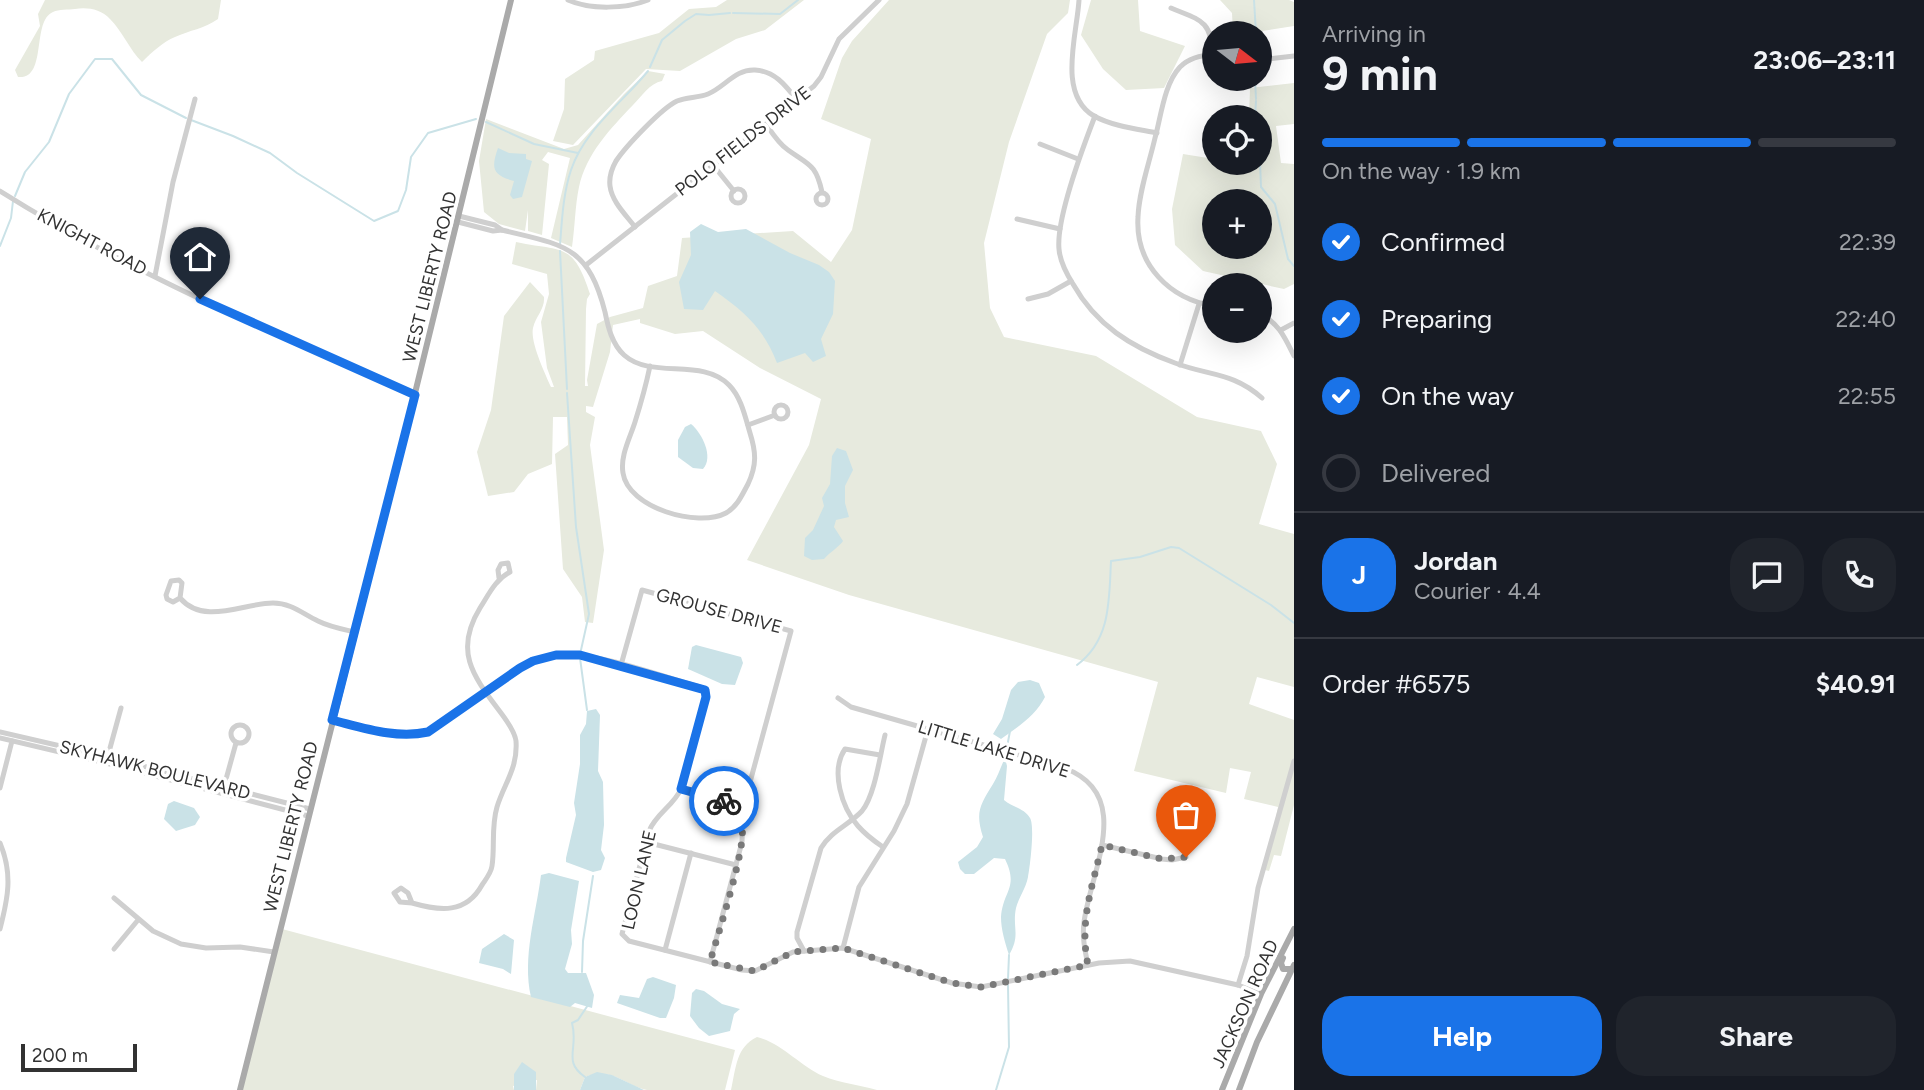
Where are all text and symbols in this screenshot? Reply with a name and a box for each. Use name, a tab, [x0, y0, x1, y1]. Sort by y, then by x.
text: Arriving in	[1322, 20, 1426, 48]
north arrow	[1202, 21, 1272, 91]
map controls	[1202, 21, 1272, 343]
text: 23:06–23:11	[1753, 44, 1896, 76]
text: 9 min	[1322, 46, 1438, 102]
street label: POLO FIELDS DRIVE	[671, 81, 815, 201]
button: locate	[1202, 105, 1272, 175]
text: On the way · 1.9 km	[1322, 157, 1520, 185]
street label: WEST LIBERTY ROAD	[398, 189, 462, 365]
button: +	[1202, 189, 1272, 259]
street label: KNIGHT ROAD	[33, 204, 151, 280]
icon: check	[1322, 223, 1360, 261]
text: Confirmed	[1381, 226, 1505, 258]
pin	[170, 227, 230, 299]
text: 22:39	[1839, 228, 1896, 256]
icon: home	[181, 238, 219, 276]
button: −	[1202, 273, 1272, 343]
icon: check	[1322, 300, 1360, 338]
text: Preparing	[1381, 303, 1492, 335]
text: 22:40	[1835, 305, 1896, 333]
icon: check	[1322, 377, 1360, 415]
text: On the way	[1381, 380, 1514, 412]
text: 22:55	[1838, 382, 1896, 410]
text: Delivered	[1381, 457, 1490, 489]
button: chat	[1730, 538, 1804, 612]
button: phone	[1822, 538, 1896, 612]
text: Jordan	[1414, 545, 1497, 577]
text: J	[1352, 559, 1366, 591]
text: Courier · 4.4	[1414, 577, 1541, 605]
street label: GROUSE DRIVE	[654, 584, 784, 638]
text: Order #6575	[1322, 668, 1471, 700]
text: $40.91	[1816, 668, 1896, 700]
street label: LITTLE LAKE DRIVE	[915, 715, 1073, 783]
street label: SKYHAWK BOULEVARD	[57, 736, 253, 804]
street label: WEST LIBERTY ROAD	[259, 739, 323, 915]
courier	[689, 766, 759, 836]
icon: bike	[705, 782, 743, 820]
pin	[1156, 785, 1216, 857]
icon: bag	[1167, 796, 1205, 834]
street label: LOON LANE	[617, 828, 661, 932]
street label: JACKSON ROAD	[1207, 936, 1283, 1072]
button: Help	[1322, 996, 1602, 1076]
button: Share	[1616, 996, 1896, 1076]
scale bar	[21, 1041, 136, 1073]
text: 200 m	[32, 1044, 88, 1067]

